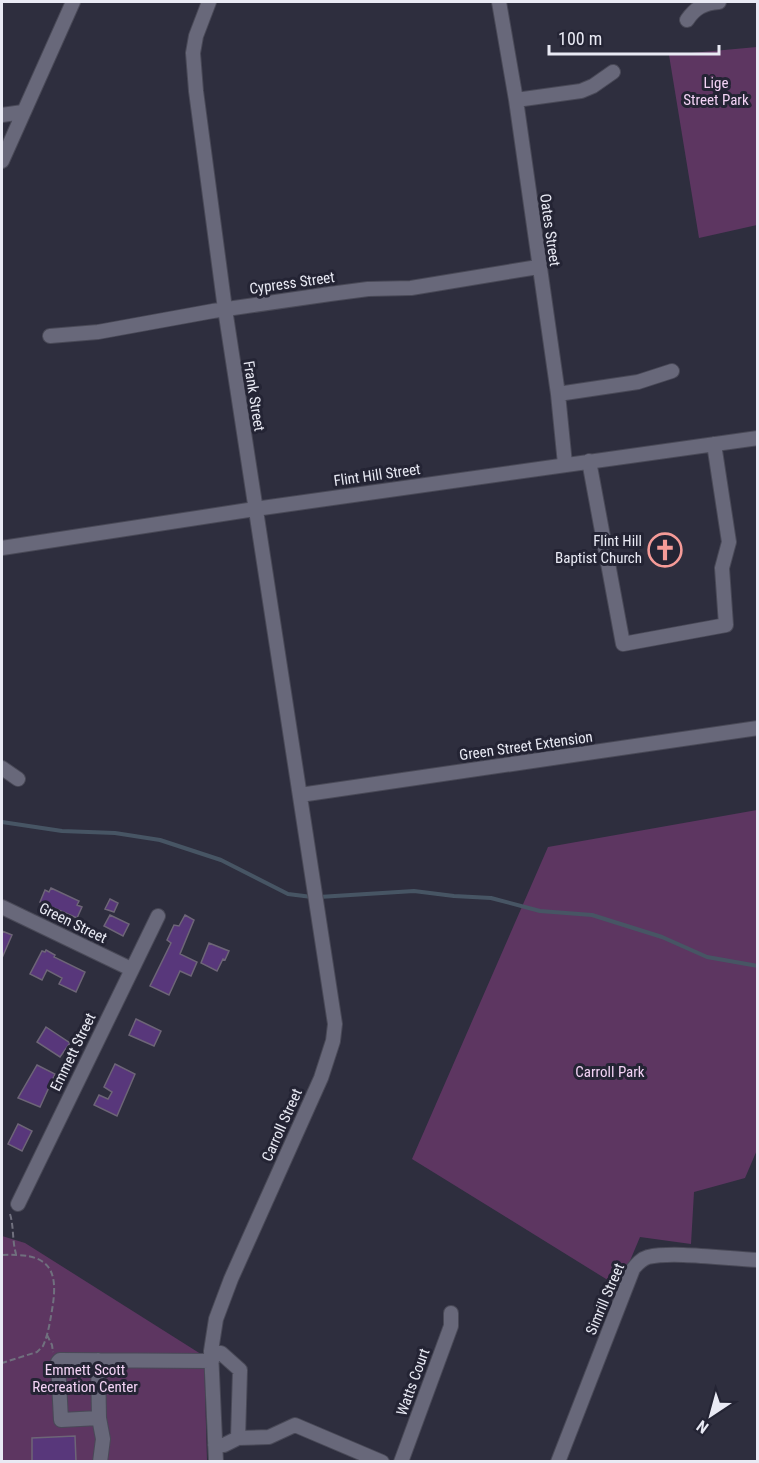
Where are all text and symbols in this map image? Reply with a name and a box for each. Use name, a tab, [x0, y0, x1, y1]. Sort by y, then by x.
scale bar	[549, 18, 718, 56]
text: 100 m	[558, 28, 602, 49]
park label: Lige Street Park	[683, 74, 749, 109]
street label: Oates Street	[536, 193, 564, 267]
street label: Cypress Street	[248, 268, 336, 298]
street label: Frank Street	[240, 359, 268, 433]
street label: Flint Hill Street	[332, 460, 422, 490]
place label: Flint Hill Baptist Church	[555, 532, 642, 567]
church icon: Flint Hill Baptist Church	[647, 532, 683, 568]
street label: Green Street Extension	[458, 728, 594, 764]
street label: Green Street	[36, 899, 110, 947]
street label: Emmett Street	[46, 1010, 100, 1094]
park label: Carroll Park	[575, 1063, 645, 1081]
street label: Carroll Street	[258, 1086, 306, 1164]
street label: Simrill Street	[582, 1260, 628, 1338]
street label: Watts Court	[393, 1346, 433, 1418]
park label: Emmett Scott Recreation Center	[32, 1361, 138, 1396]
north arrow	[681, 1385, 741, 1445]
text: N	[693, 1416, 712, 1437]

